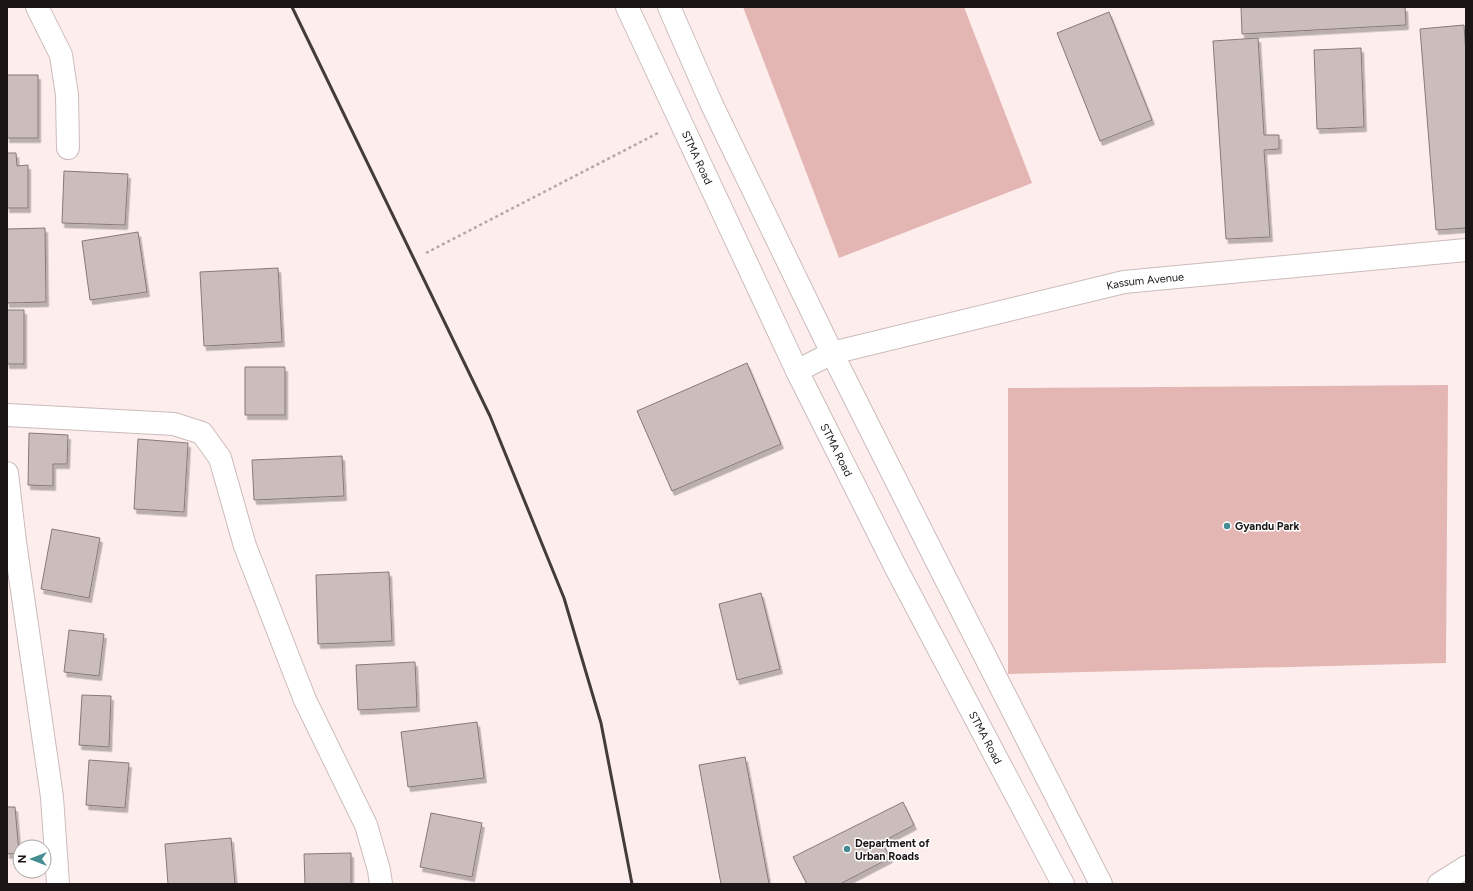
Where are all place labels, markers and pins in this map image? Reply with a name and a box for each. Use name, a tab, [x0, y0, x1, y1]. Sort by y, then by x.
place label: Gyandu Park	[1235, 520, 1299, 533]
marker: Gyandu Park	[1222, 521, 1232, 531]
place label: Department of Urban Roads	[855, 837, 930, 863]
marker: Department of Urban Roads	[842, 844, 852, 854]

